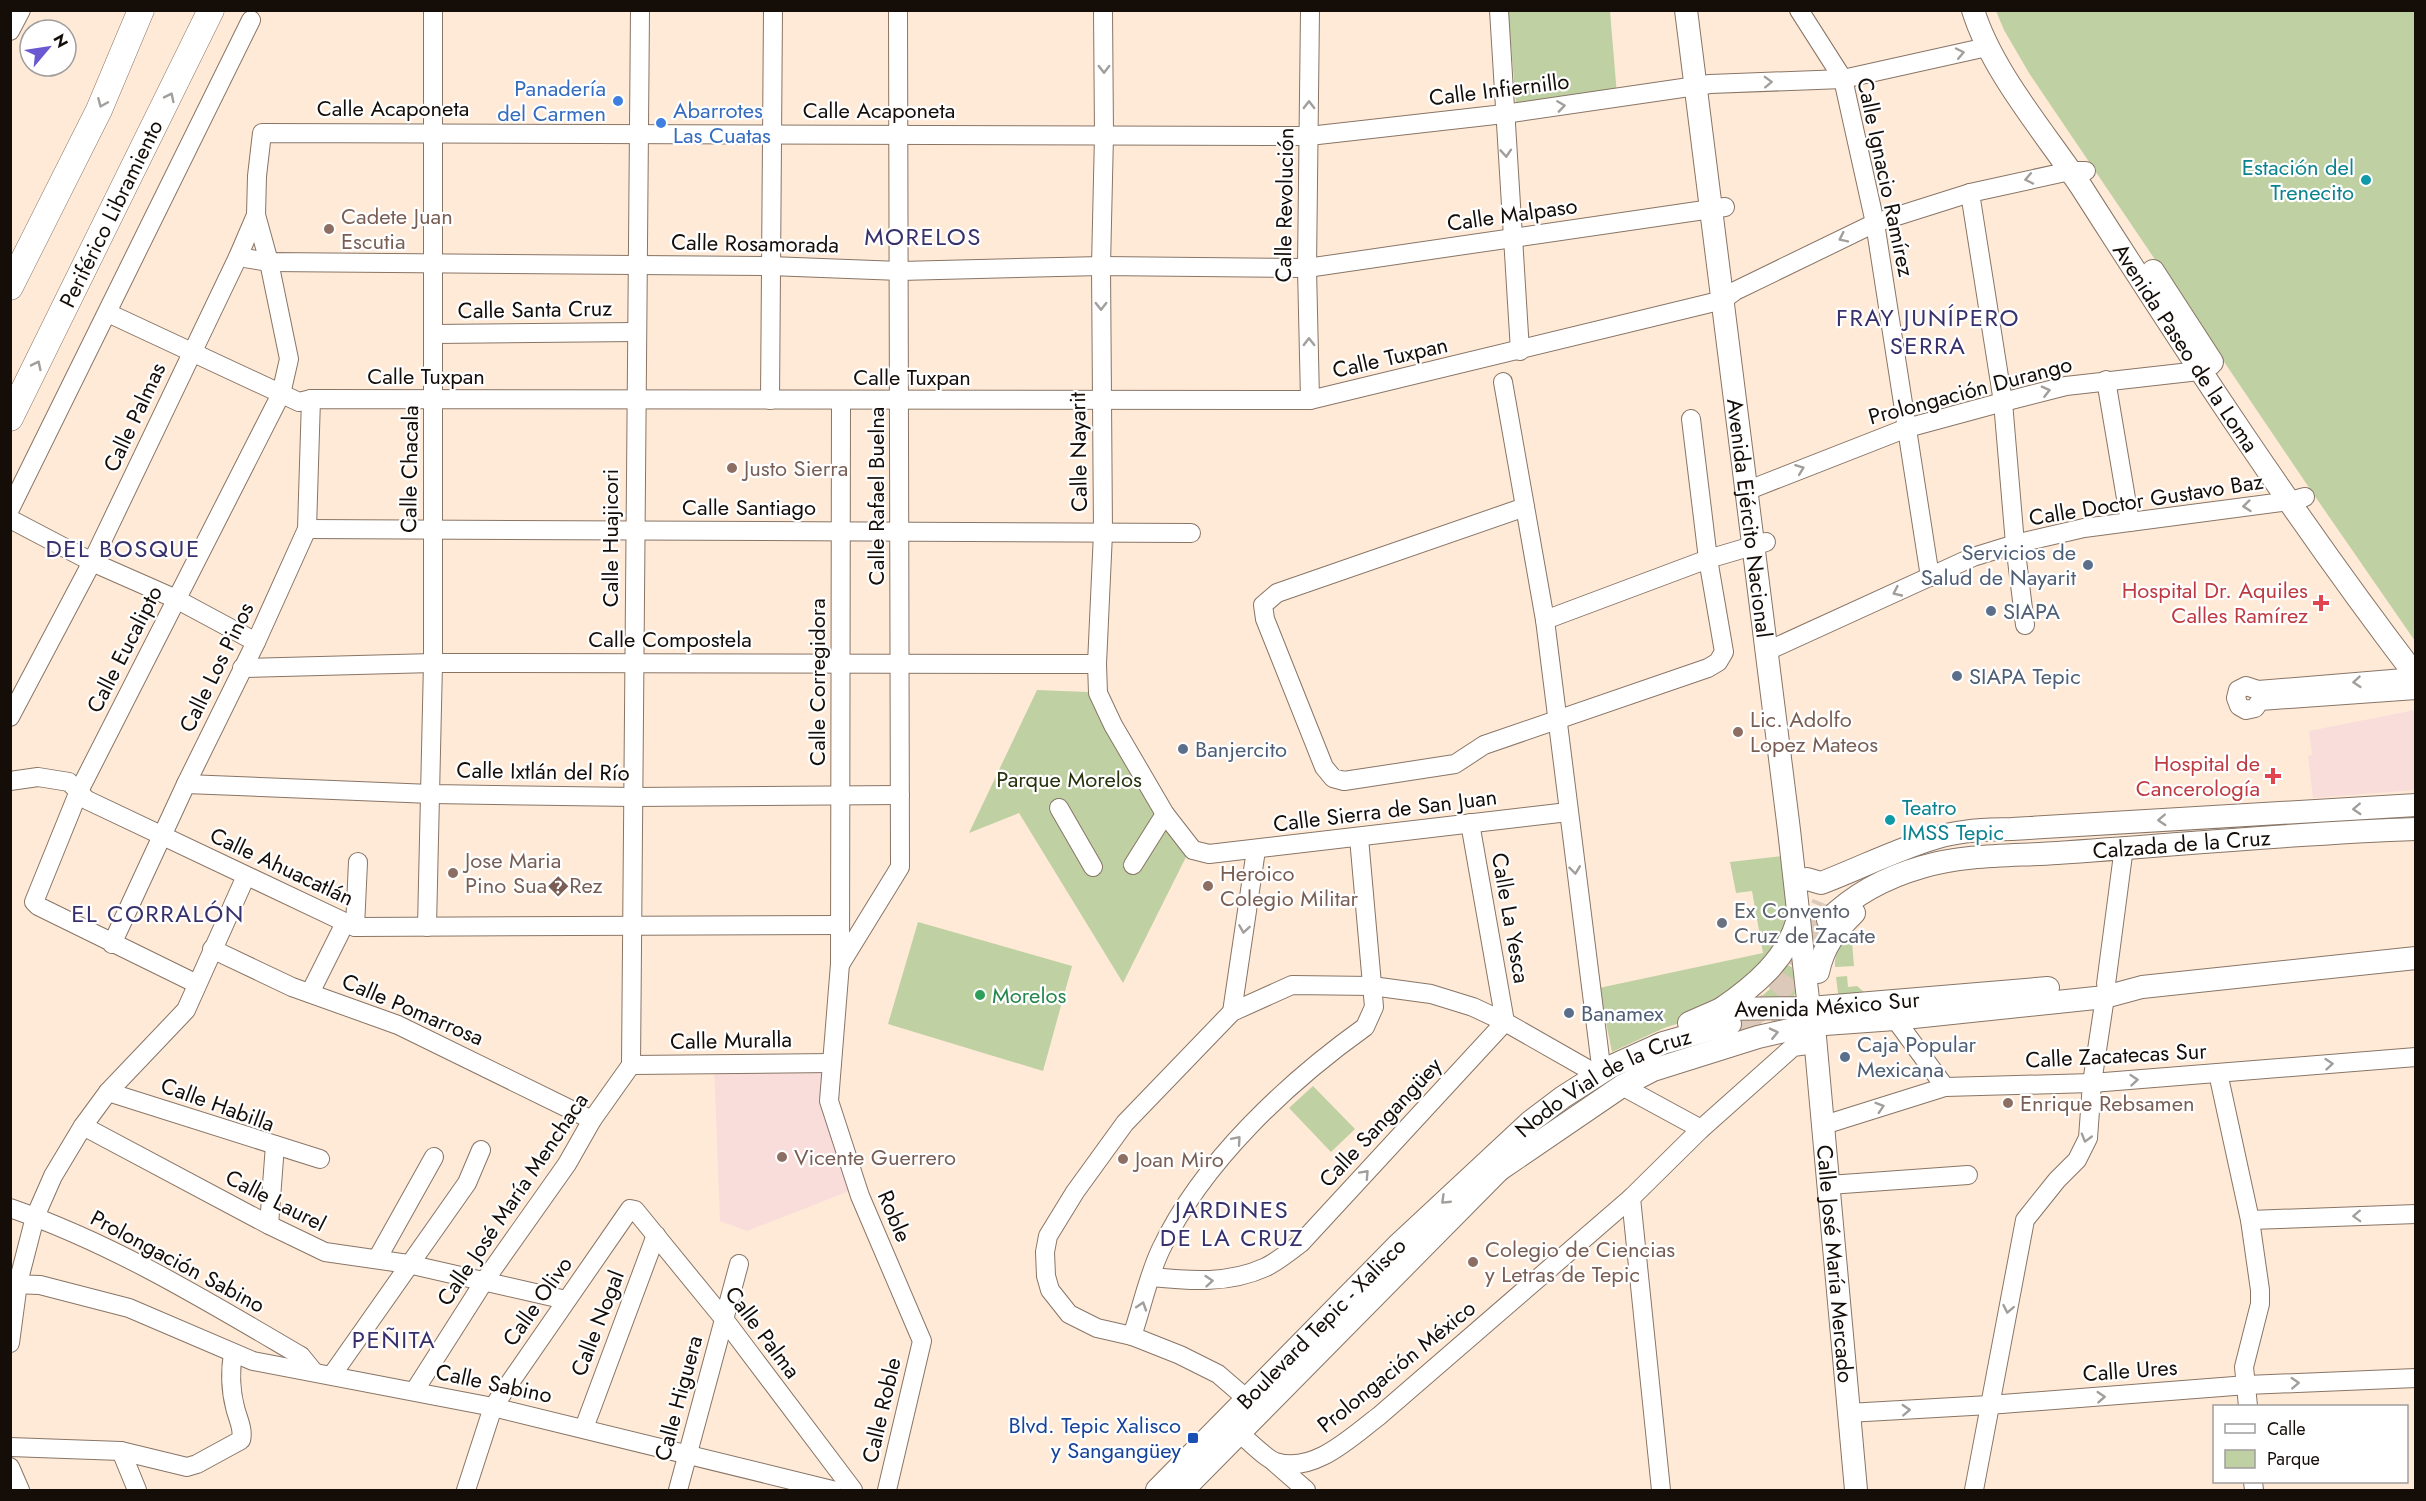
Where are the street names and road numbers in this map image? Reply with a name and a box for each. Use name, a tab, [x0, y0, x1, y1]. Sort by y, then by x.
street label: Calle Infiernillo	[1427, 65, 1571, 113]
street label: Calle Ignacio Ramírez	[1849, 75, 1923, 279]
street label: Calle Acaponeta	[317, 92, 469, 124]
street label: Calle Acaponeta	[803, 94, 955, 126]
street label: Periférico Libramiento	[51, 114, 171, 313]
street label: Calle Revolución	[1267, 127, 1301, 283]
street label: Calle Malpaso	[1445, 189, 1579, 239]
street label: Calle Rosamorada	[671, 226, 839, 260]
street label: Avenida Paseo de la Loma	[2105, 237, 2267, 459]
street label: Calle Santa Cruz	[457, 292, 613, 326]
street label: Calle Tuxpan	[1329, 328, 1451, 386]
street label: Prolongación Durango	[1865, 347, 2075, 433]
street label: Calle Palmas	[95, 357, 173, 477]
street label: Calle Tuxpan	[367, 360, 485, 392]
street label: Calle Tuxpan	[853, 361, 971, 393]
street label: Calle Nayarit	[1061, 391, 1095, 512]
street label: Avenida Ejército Nacional	[1719, 397, 1781, 639]
street label: Calle Chacala	[392, 405, 426, 533]
street label: Calle Rafael Buelna	[860, 407, 892, 585]
street label: Calle Doctor Gustavo Baz	[2027, 465, 2265, 533]
street label: Calle Huajicori	[594, 469, 626, 607]
street label: Calle Santiago	[682, 491, 816, 523]
street label: Calle Eucalipto	[78, 580, 170, 718]
street label: Calle Los Pinos	[171, 596, 261, 738]
street label: Calle Corregidora	[801, 598, 833, 766]
street label: Calle Compostela	[588, 623, 752, 655]
street label: Calle Ixtlán del Río	[456, 753, 630, 789]
street label: Calle Sierra de San Juan	[1271, 780, 1499, 840]
street label: Calle Ahuacatlán	[205, 819, 359, 913]
street label: Calzada de la Cruz	[2092, 821, 2272, 866]
street label: Calle La Yesca	[1484, 850, 1538, 986]
street label: Calle Pomarrosa	[337, 965, 489, 1053]
street label: Avenida México Sur	[1734, 983, 1921, 1025]
street label: Nodo Vial de la Cruz	[1507, 1020, 1695, 1145]
street label: Calle Muralla	[670, 1023, 792, 1057]
street label: Calle Zacatecas Sur	[2024, 1034, 2208, 1076]
street label: Calle Sangangüey	[1311, 1050, 1449, 1194]
street label: Calle Habilla	[157, 1069, 279, 1139]
street label: Calle José María Menchaca	[429, 1086, 595, 1312]
street label: Calle José María Mercado	[1809, 1143, 1862, 1384]
street label: Calle Laurel	[220, 1161, 332, 1239]
street label: Roble	[870, 1185, 920, 1247]
street label: Prolongación Sabino	[85, 1201, 271, 1321]
street label: Boulevard Tepic - Xalisco	[1229, 1230, 1413, 1416]
street label: Calle Olivo	[494, 1250, 580, 1352]
street label: Calle Nogal	[562, 1265, 632, 1381]
street label: Calle Palma	[718, 1279, 808, 1385]
street label: Prolongación México	[1310, 1292, 1482, 1440]
street label: Calle Higuera	[646, 1332, 710, 1464]
street label: Calle Ures	[2082, 1351, 2179, 1389]
street label: Calle Roble	[853, 1354, 909, 1466]
street label: Calle Sabino	[433, 1355, 555, 1411]

